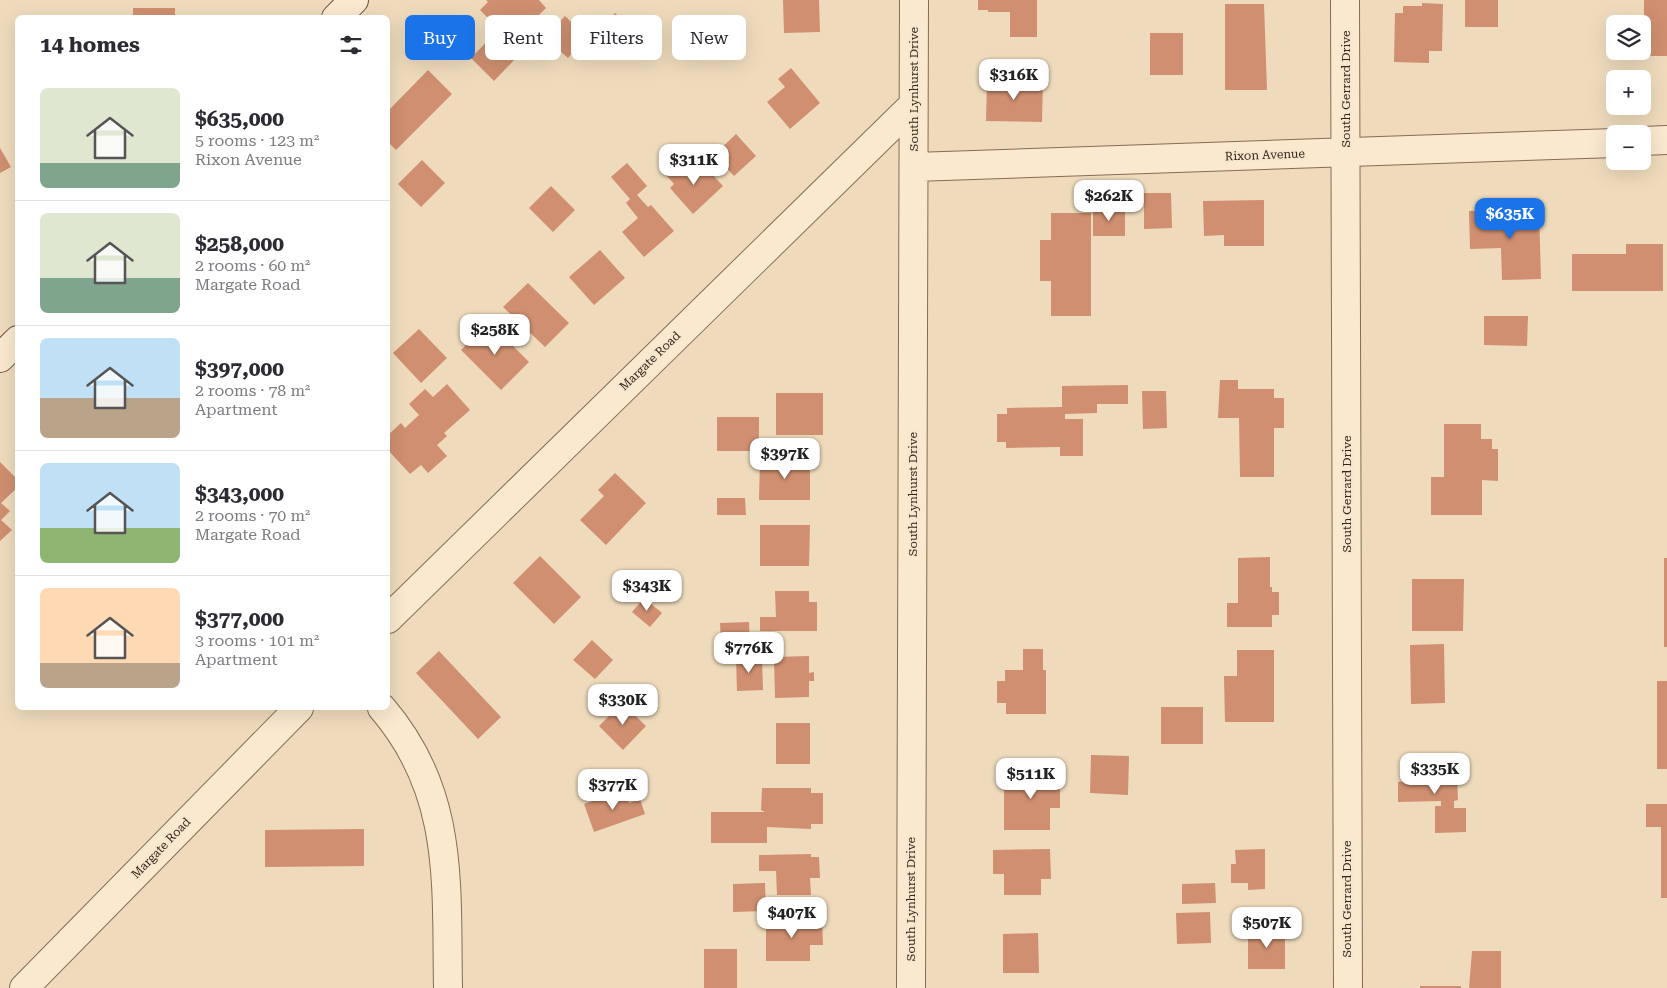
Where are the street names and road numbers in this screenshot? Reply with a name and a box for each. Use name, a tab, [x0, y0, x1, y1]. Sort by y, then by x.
street label: South Lynhurst Drive	[907, 26, 921, 151]
street label: South Gerrard Drive	[1339, 30, 1353, 148]
street label: Rixon Avenue	[1225, 147, 1306, 163]
street label: Margate Road	[617, 328, 684, 393]
street label: South Lynhurst Drive	[906, 431, 920, 556]
street label: South Gerrard Drive	[1340, 435, 1354, 553]
street label: Margate Road	[129, 814, 194, 881]
street label: South Lynhurst Drive	[904, 836, 918, 961]
street label: South Gerrard Drive	[1340, 840, 1354, 958]

